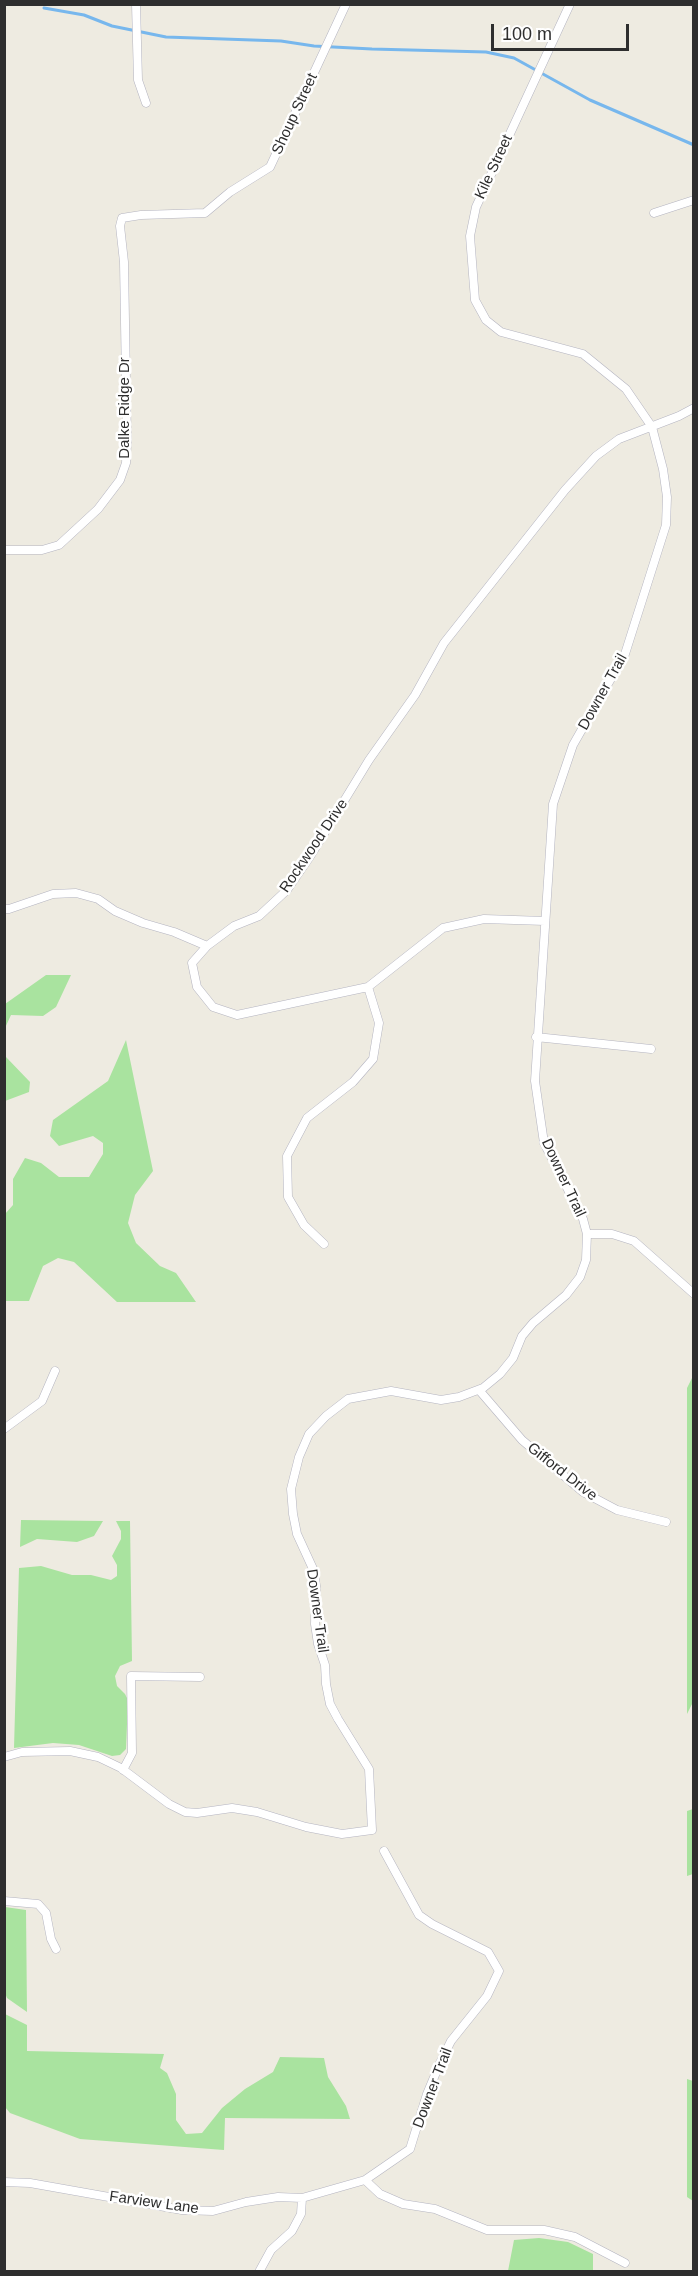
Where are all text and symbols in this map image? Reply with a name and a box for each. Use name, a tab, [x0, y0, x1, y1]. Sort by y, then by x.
scale bar	[494, 12, 632, 50]
text: 100 m	[502, 24, 552, 44]
street label: Shoup Street	[268, 71, 322, 157]
street label: Kile Street	[471, 132, 517, 202]
street label: Dalke Ridge Dr	[116, 357, 134, 459]
street label: Downer Trail	[575, 651, 631, 733]
street label: Rockwood Drive	[276, 796, 352, 896]
street label: Downer Trail	[537, 1136, 589, 1220]
street label: Gifford Drive	[523, 1439, 601, 1505]
street label: Downer Trail	[302, 1568, 332, 1654]
street label: Downer Trail	[409, 2045, 457, 2131]
street label: Farview Lane	[108, 2188, 200, 2218]

